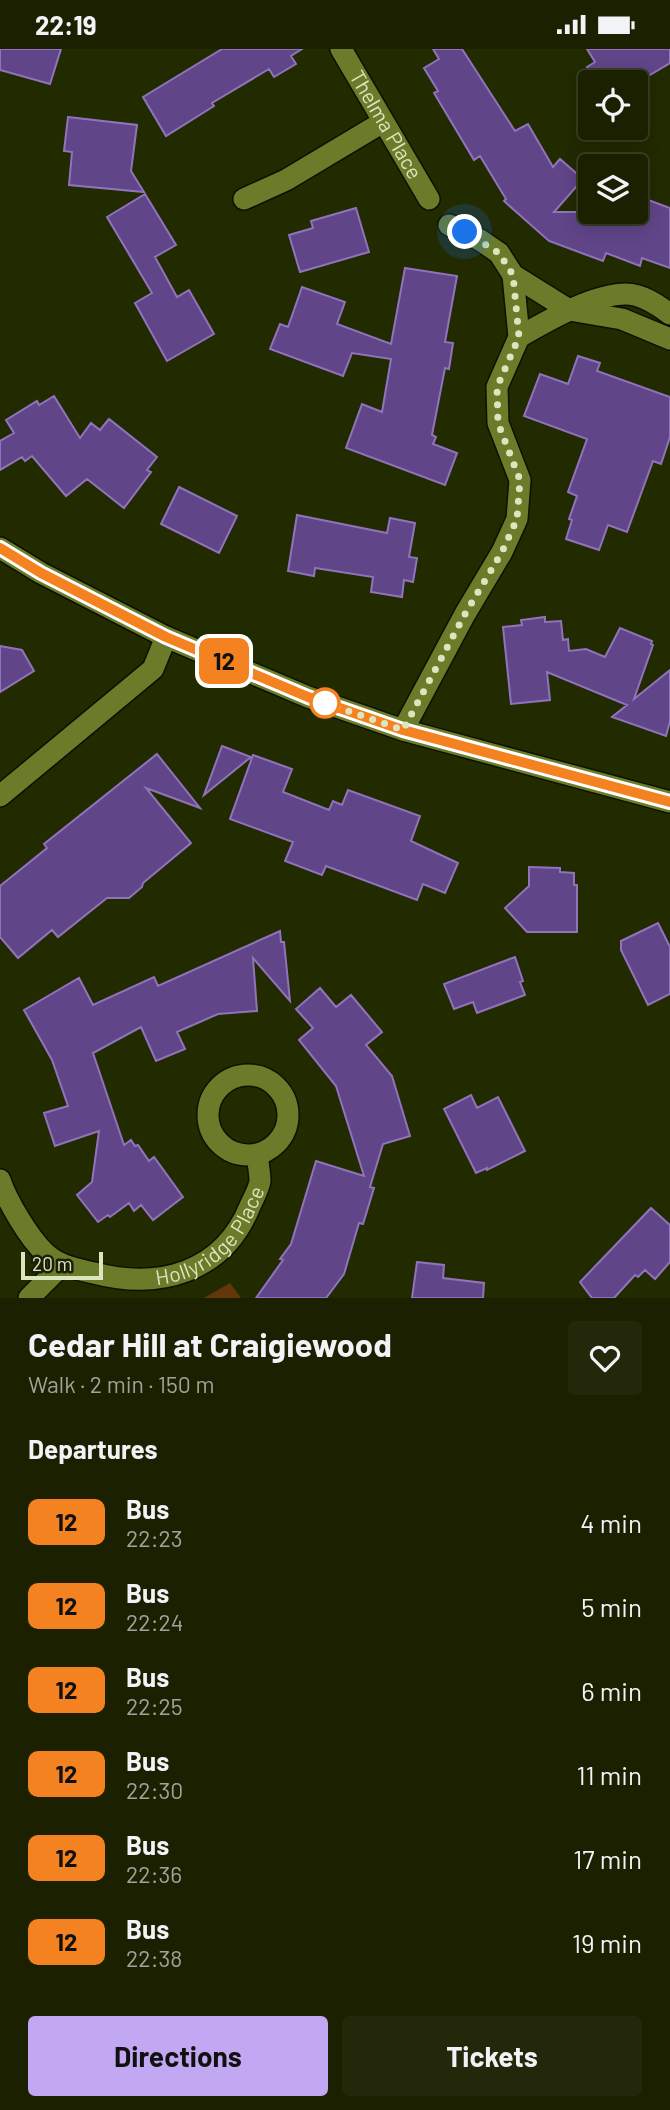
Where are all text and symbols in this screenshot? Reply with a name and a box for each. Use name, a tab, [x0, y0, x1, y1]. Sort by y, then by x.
text: 22:19	[35, 9, 97, 40]
street label: Thelma Place	[345, 65, 428, 183]
map controls	[578, 70, 648, 224]
button: locate	[578, 70, 648, 140]
button: layers	[578, 154, 648, 224]
your location	[447, 214, 482, 249]
line badge: 12	[192, 638, 256, 684]
text: 12	[213, 646, 235, 675]
unlabelled marker	[310, 688, 340, 718]
street label: Hollyridge Place	[153, 1182, 269, 1289]
scale bar	[21, 1249, 103, 1281]
text: 20 m	[32, 1252, 72, 1275]
button: heart	[568, 1321, 642, 1395]
text: Cedar Hill at Craigiewood	[28, 1324, 392, 1364]
text: Walk · 2 min · 150 m	[28, 1370, 214, 1398]
text: Departures	[28, 1433, 158, 1464]
text: Bus	[126, 1493, 169, 1524]
text: 12	[56, 1507, 77, 1536]
text: 4 min	[580, 1507, 642, 1538]
text: 22:23	[126, 1524, 183, 1552]
text: Bus	[126, 1577, 169, 1608]
text: 12	[56, 1591, 77, 1620]
text: 5 min	[581, 1591, 642, 1622]
text: 22:24	[126, 1608, 183, 1636]
text: Bus	[126, 1661, 169, 1692]
text: 12	[56, 1675, 77, 1704]
text: 6 min	[581, 1675, 642, 1706]
text: 22:25	[126, 1692, 183, 1720]
text: Bus	[126, 1745, 169, 1776]
text: 12	[56, 1759, 77, 1788]
text: 11 min	[576, 1759, 642, 1790]
text: 22:30	[126, 1776, 183, 1804]
text: Bus	[126, 1829, 169, 1860]
text: 12	[56, 1843, 77, 1872]
text: 17 min	[573, 1843, 642, 1874]
text: 22:36	[126, 1860, 182, 1888]
text: Bus	[126, 1913, 169, 1944]
text: 12	[56, 1927, 77, 1956]
text: 19 min	[572, 1927, 642, 1958]
text: 22:38	[126, 1944, 182, 1972]
button: Directions	[28, 2016, 328, 2096]
button: Tickets	[342, 2016, 642, 2096]

